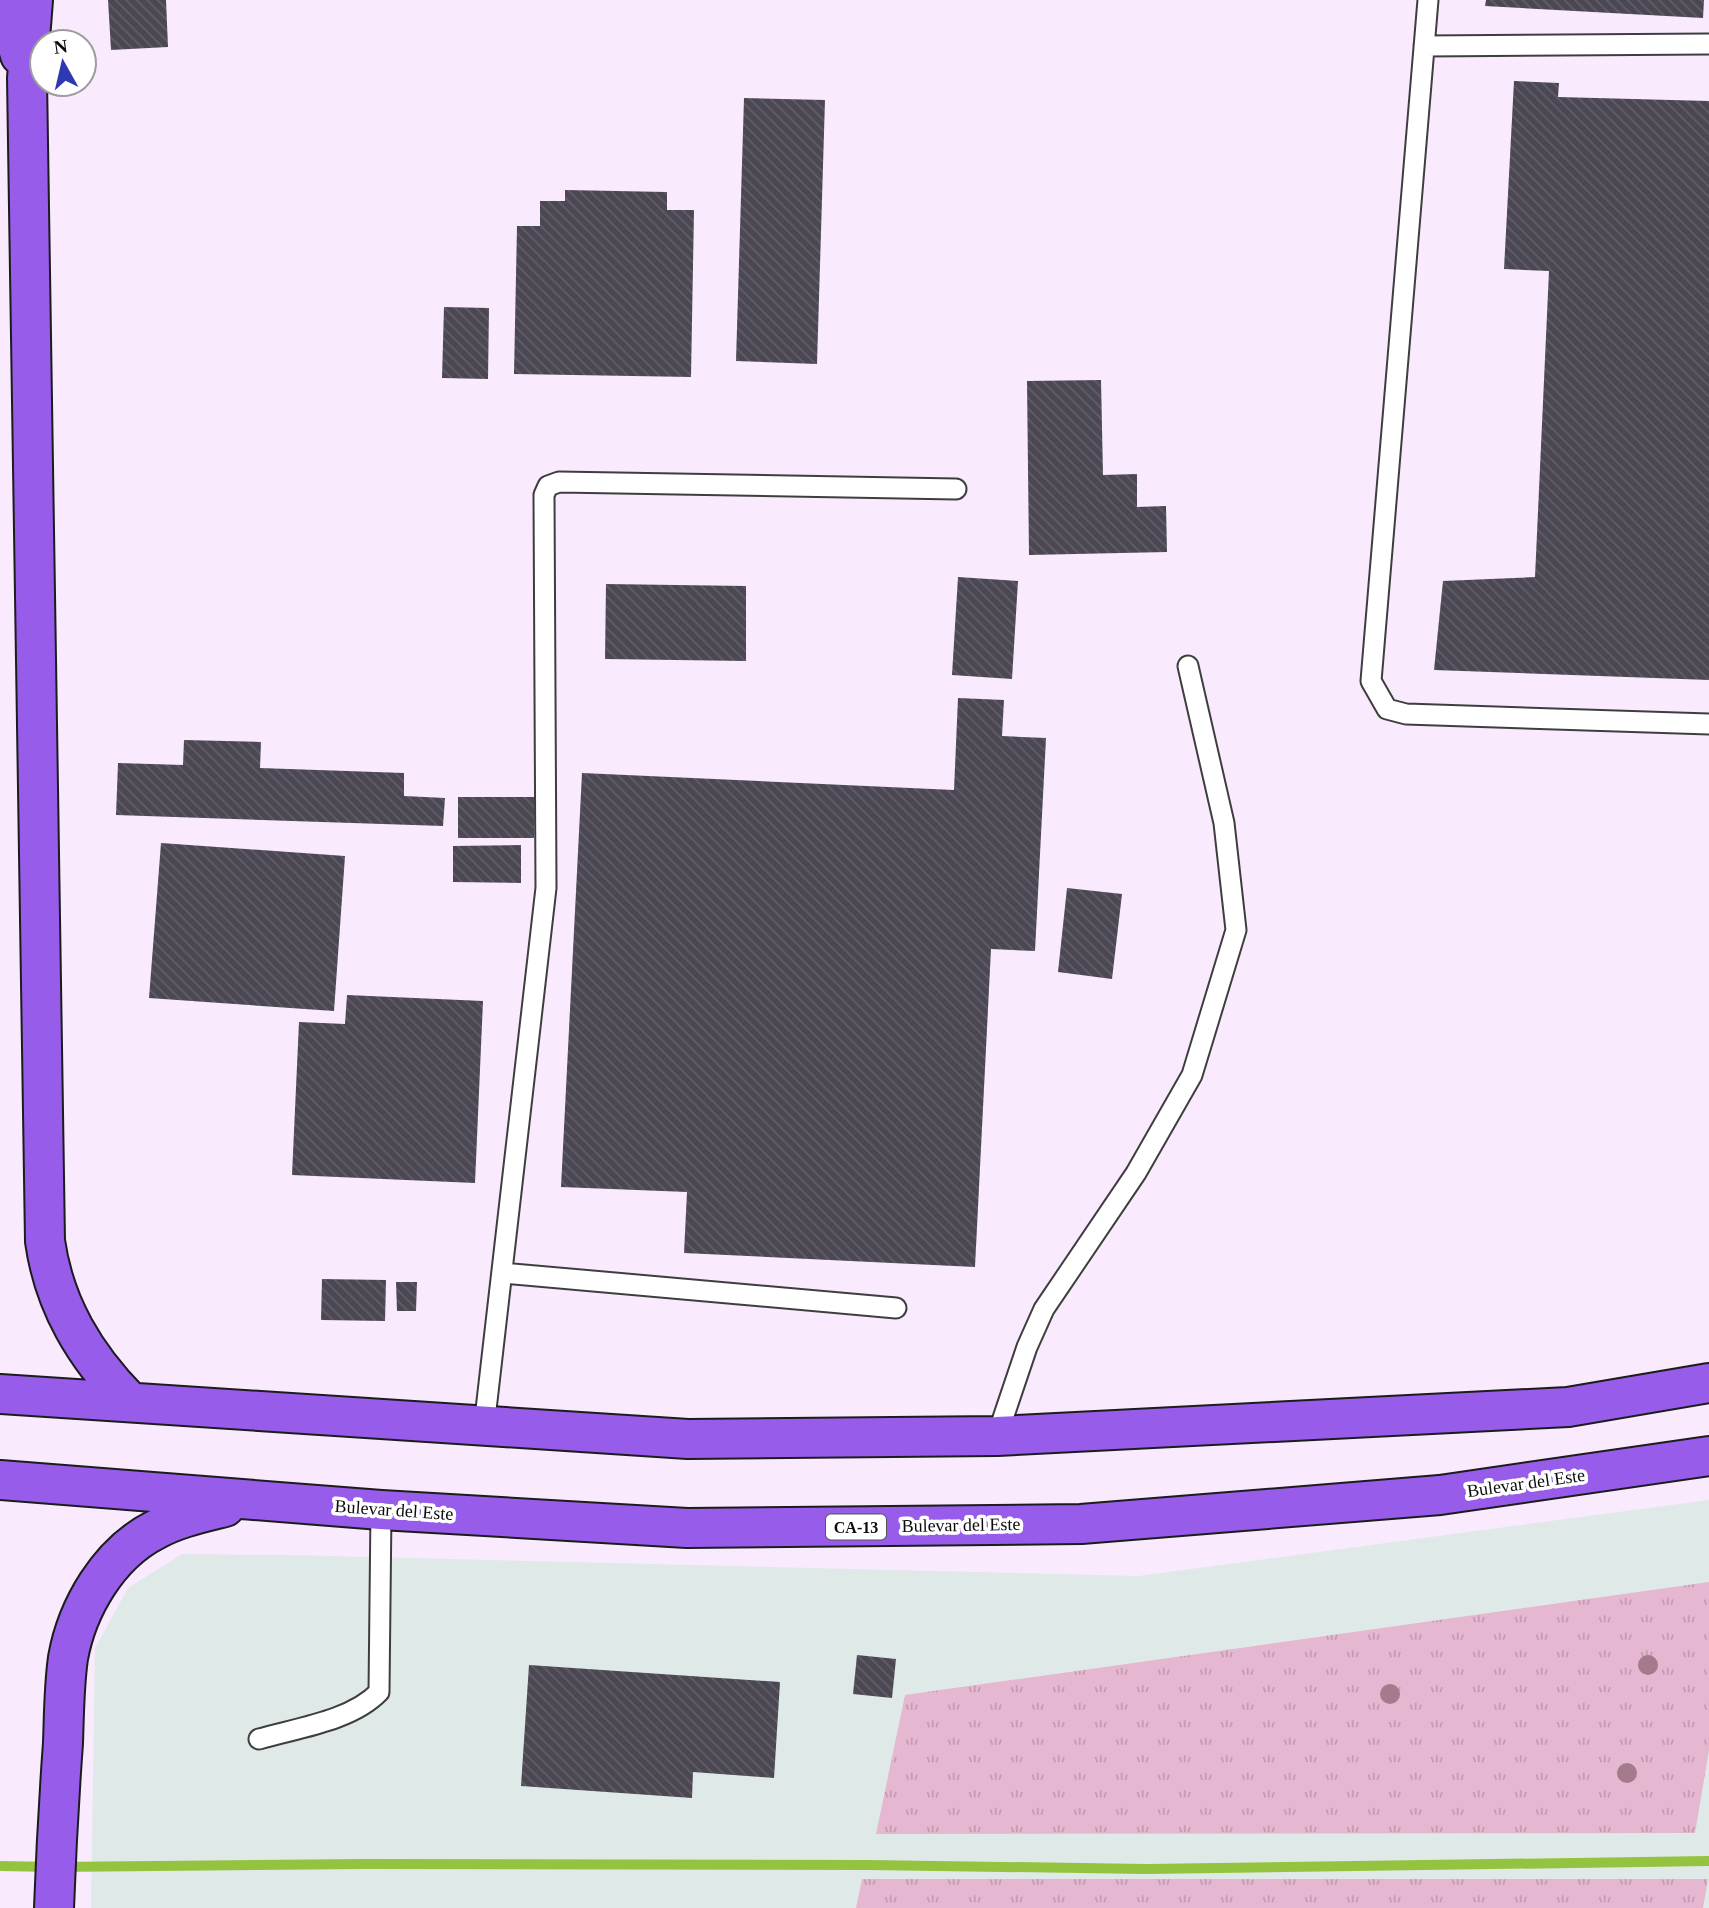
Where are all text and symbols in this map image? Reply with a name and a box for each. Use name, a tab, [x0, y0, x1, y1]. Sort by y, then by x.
north arrow	[28, 28, 98, 98]
text: N	[52, 35, 69, 58]
street label: Bulevar del Este	[1466, 1465, 1586, 1501]
street label: Bulevar del Este	[334, 1496, 454, 1524]
road number: CA-13	[826, 1514, 886, 1540]
street label: Bulevar del Este	[901, 1514, 1021, 1536]

